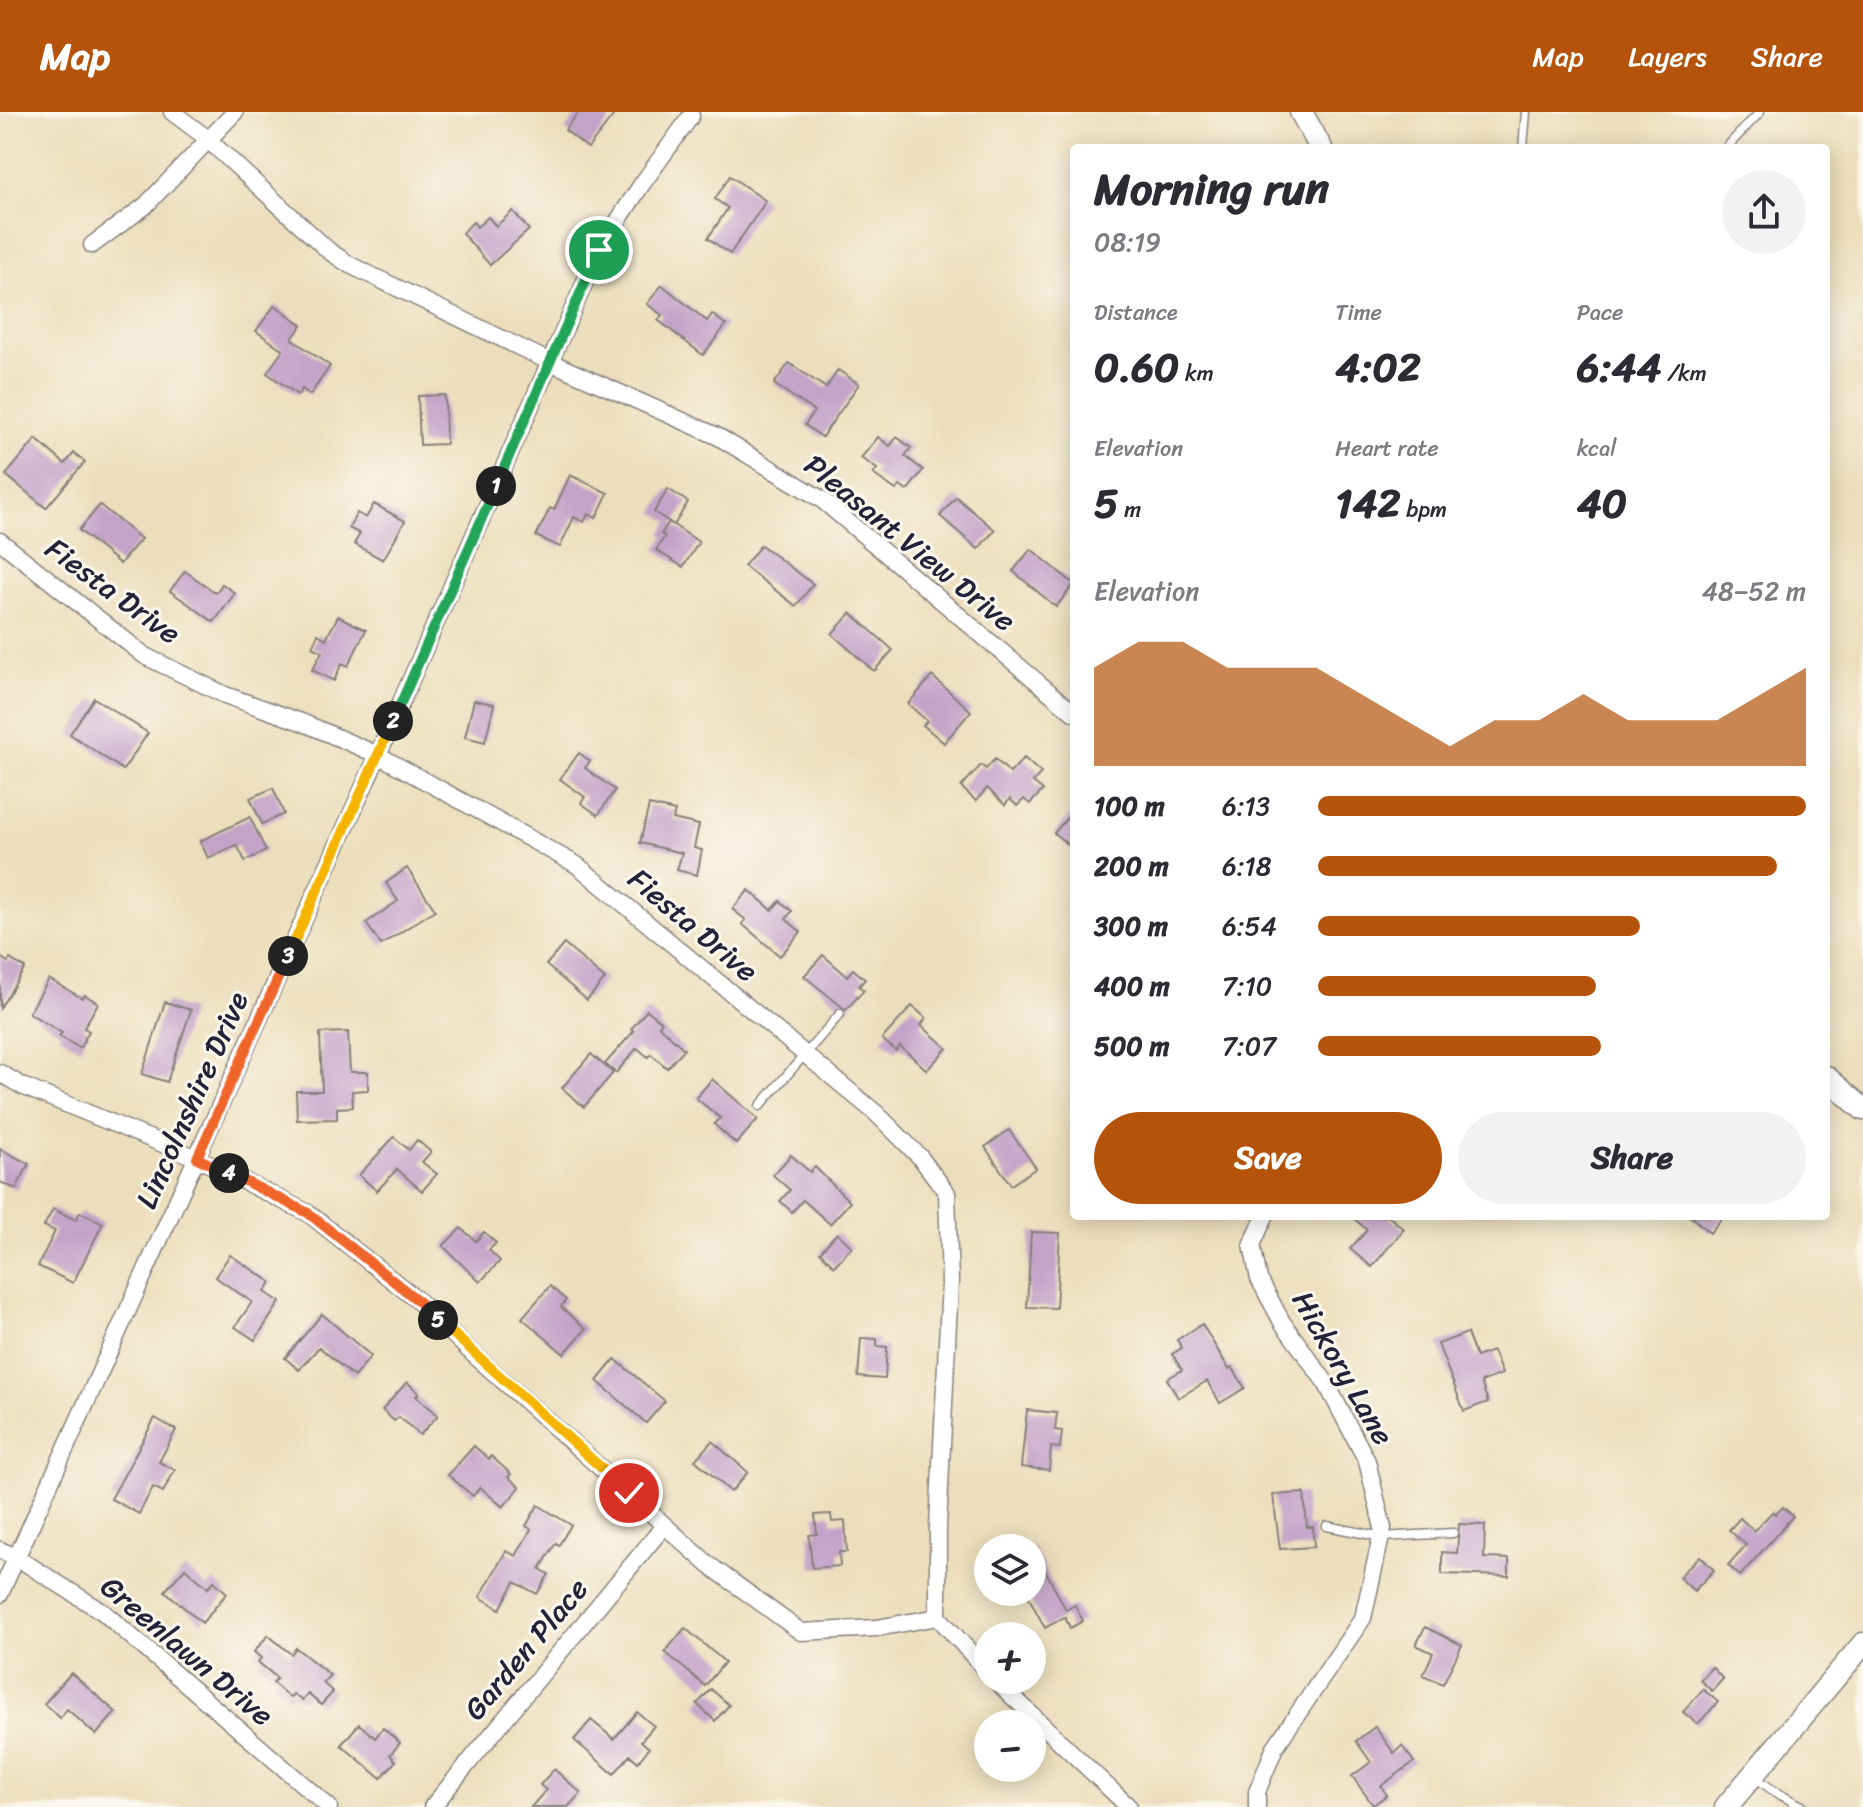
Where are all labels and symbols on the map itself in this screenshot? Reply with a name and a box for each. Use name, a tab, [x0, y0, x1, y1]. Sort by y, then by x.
pin	[565, 216, 633, 284]
street label: Pleasant View Drive	[791, 440, 1029, 646]
pin: 1	[476, 466, 516, 506]
street label: Fiesta Drive	[33, 523, 193, 659]
pin: 2	[373, 701, 413, 741]
street label: Fiesta Drive	[615, 854, 771, 996]
pin: 3	[268, 936, 308, 976]
street label: Lincolnshire Drive	[120, 982, 264, 1218]
pin: 4	[209, 1153, 249, 1193]
street label: Hickory Lane	[1277, 1280, 1409, 1456]
pin: 5	[418, 1300, 458, 1340]
pin	[595, 1459, 663, 1527]
street label: Greenlawn Drive	[88, 1561, 286, 1741]
street label: Garden Place	[450, 1565, 602, 1733]

